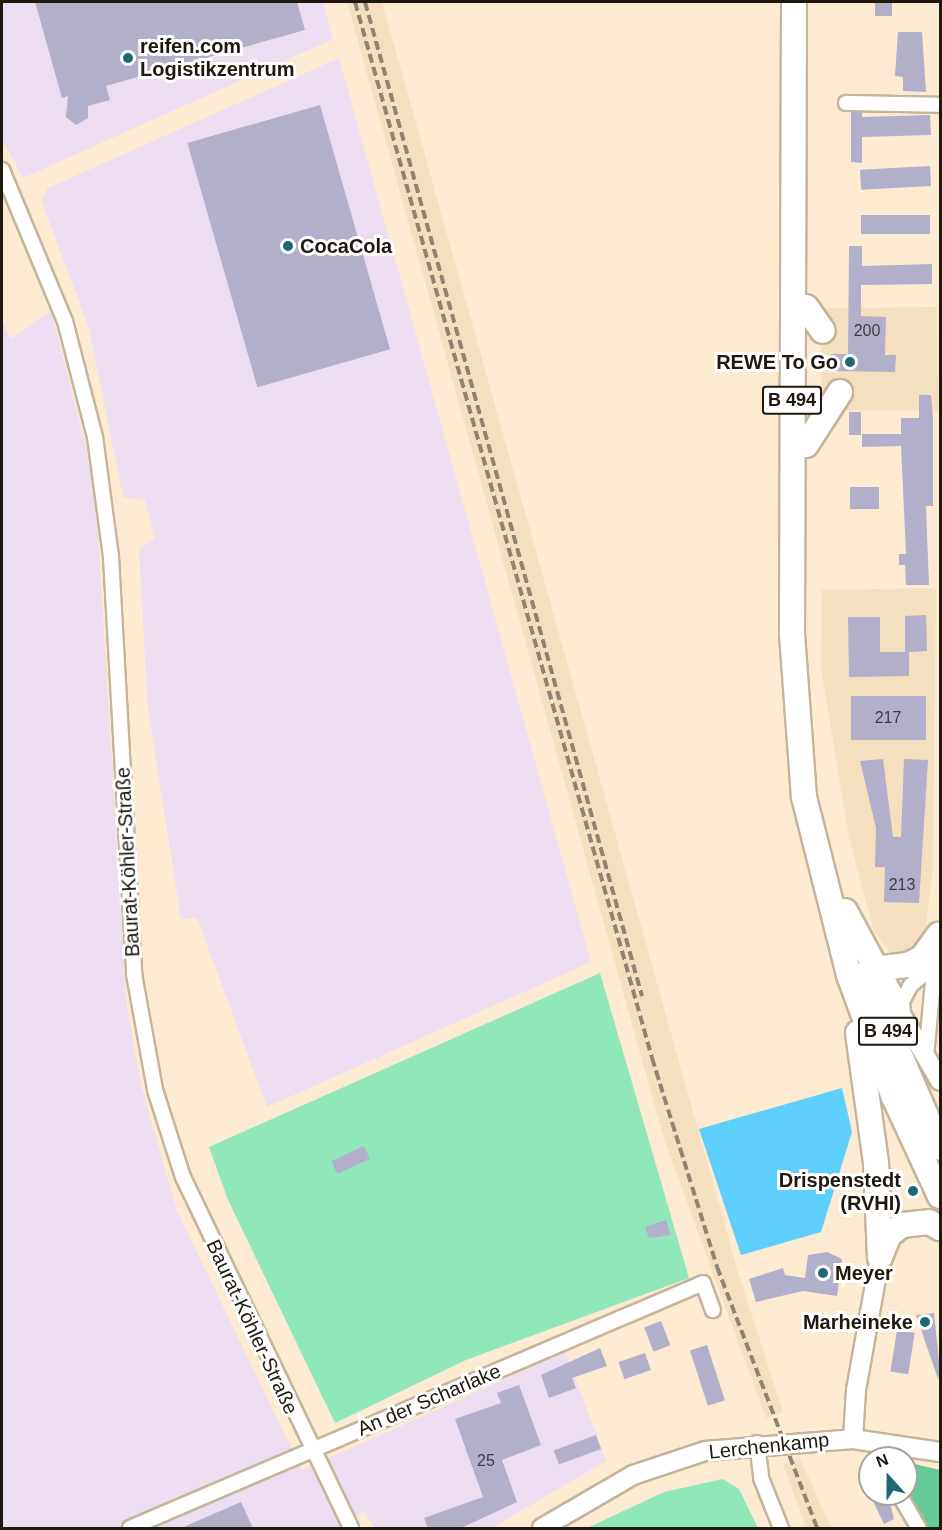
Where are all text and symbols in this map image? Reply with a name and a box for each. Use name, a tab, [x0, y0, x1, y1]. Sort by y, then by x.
place label: reifen.com Logistikzentrum	[140, 34, 294, 81]
marker: reifen.com Logistikzentrum	[121, 51, 135, 65]
place label: CocaCola	[300, 234, 392, 258]
marker: CocaCola	[281, 239, 295, 253]
house number: 200	[854, 321, 880, 341]
place label: REWE To Go	[716, 350, 838, 374]
marker: REWE To Go	[843, 355, 857, 369]
road number: B 494	[760, 385, 824, 415]
house number: 217	[875, 708, 901, 728]
street label: Baurat-Köhler-Straße	[111, 766, 145, 958]
house number: 213	[889, 875, 915, 895]
road number: B 494	[856, 1016, 920, 1046]
place label: Drispenstedt (RVHI)	[779, 1168, 901, 1215]
marker: Drispenstedt (RVHI)	[906, 1184, 920, 1198]
street label: Baurat-Köhler-Straße	[201, 1236, 303, 1418]
place label: Meyer	[835, 1261, 893, 1285]
marker: Meyer	[816, 1266, 830, 1280]
place label: Marheineke	[803, 1310, 913, 1334]
marker: Marheineke	[918, 1315, 932, 1329]
street label: An der Scharlake	[354, 1359, 504, 1441]
street label: Lerchenkamp	[707, 1428, 831, 1464]
north arrow	[858, 1446, 918, 1506]
house number: 25	[477, 1451, 495, 1471]
text: N	[874, 1451, 891, 1471]

